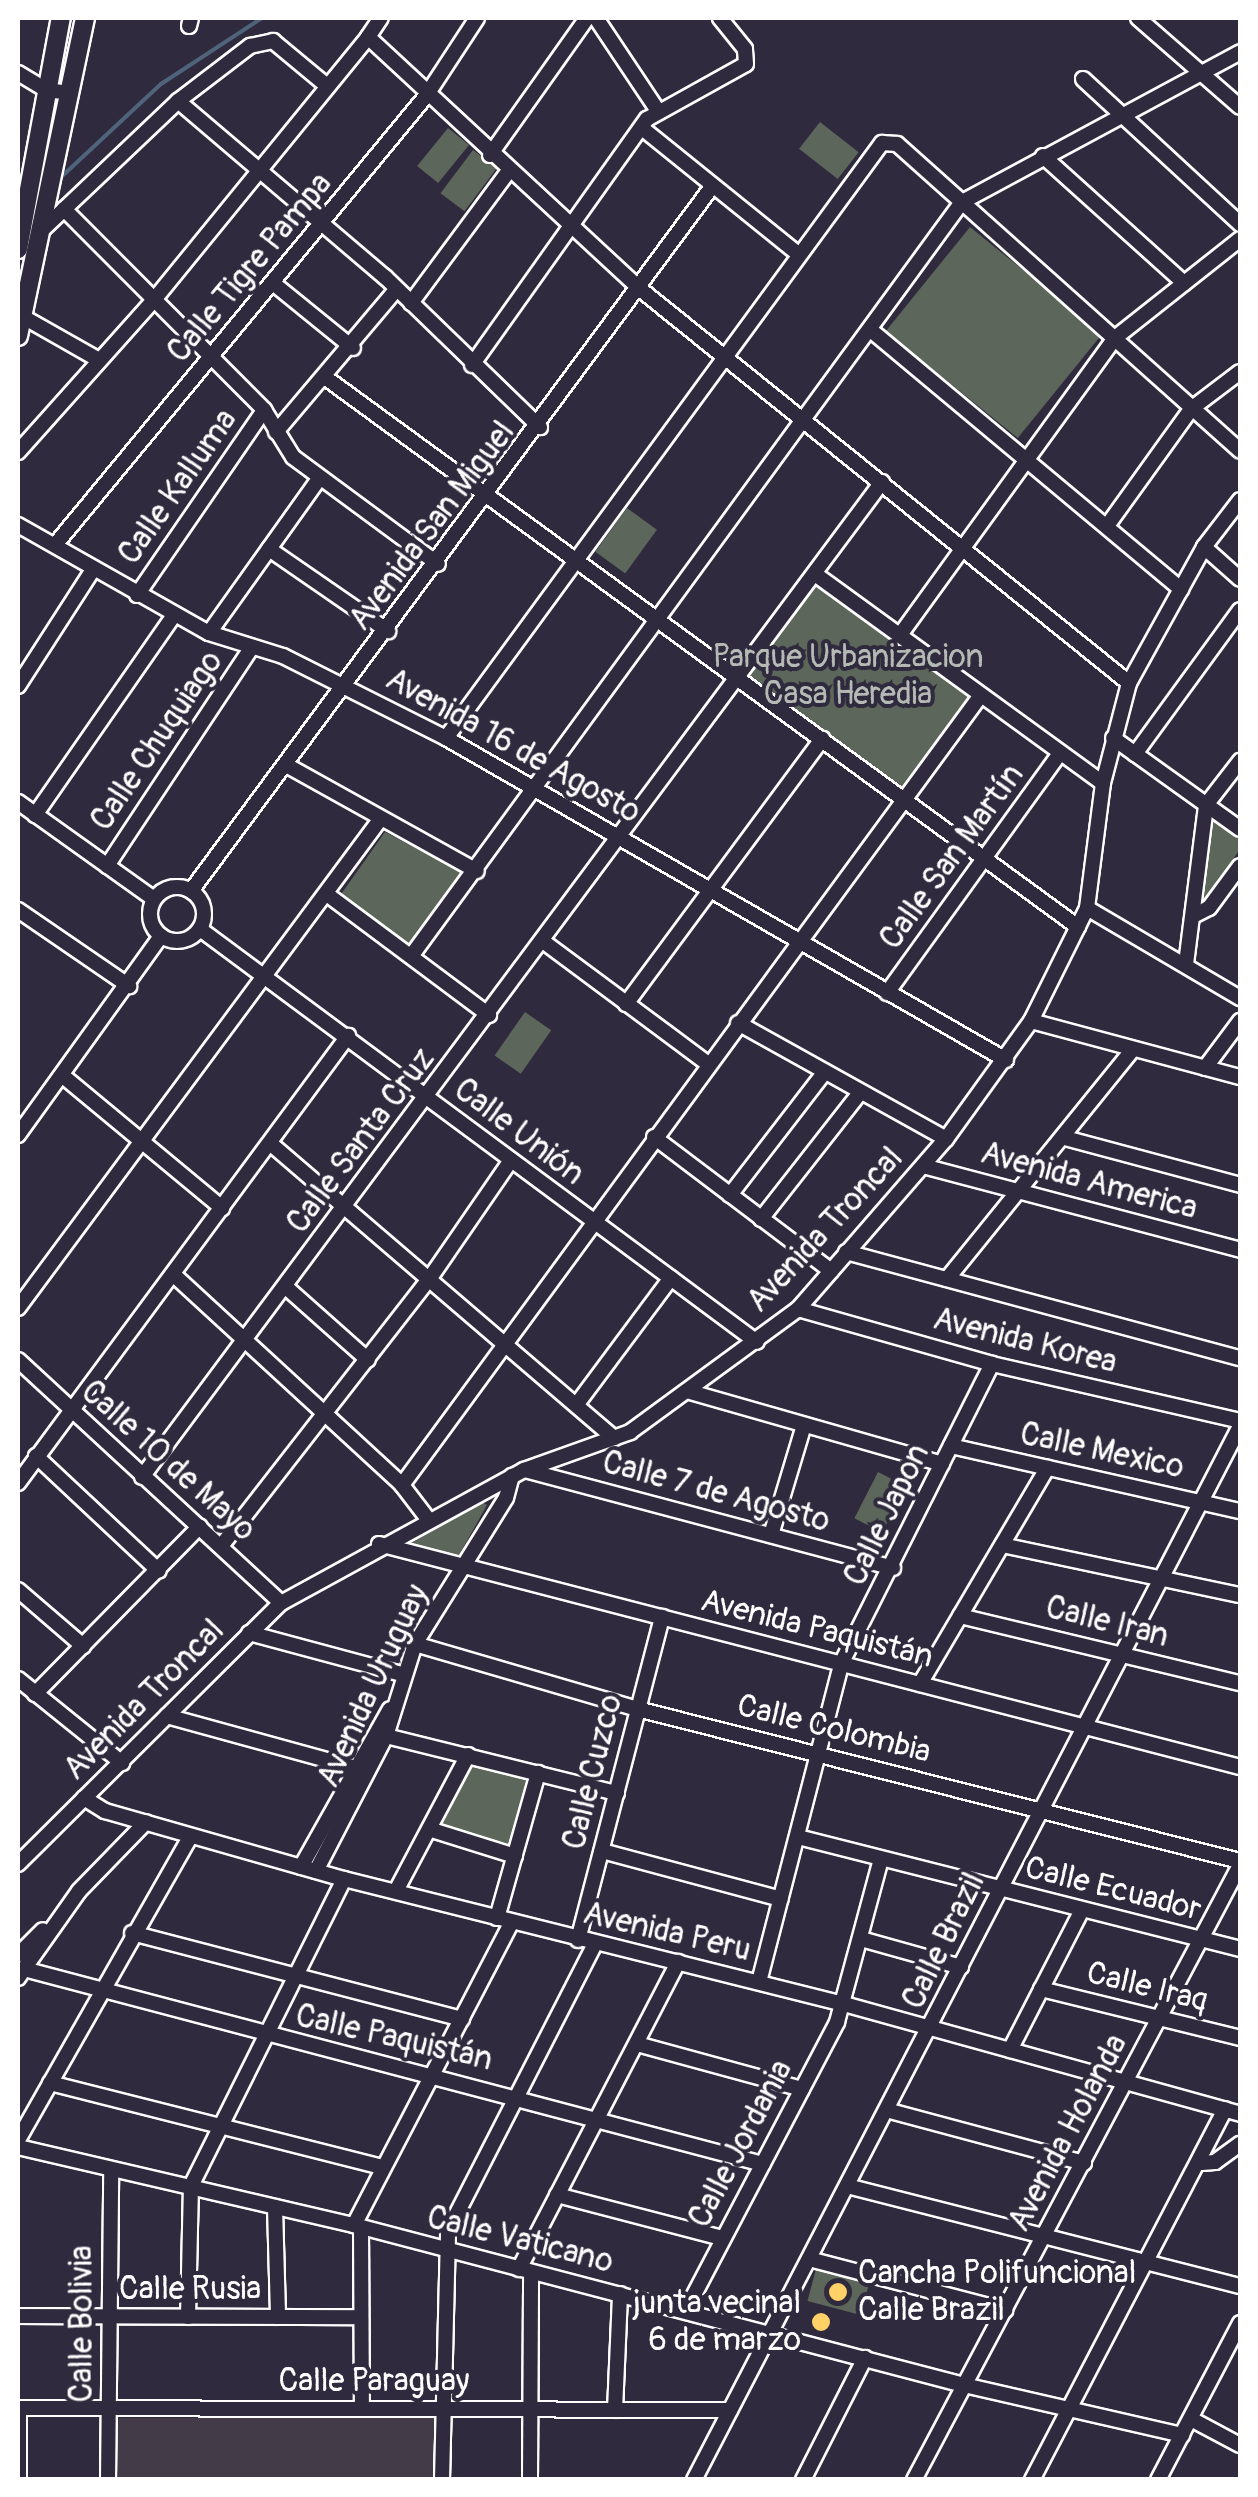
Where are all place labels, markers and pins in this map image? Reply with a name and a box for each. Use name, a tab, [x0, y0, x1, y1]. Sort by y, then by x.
place label: Cancha Polifuncional Calle Brazil	[858, 2255, 1136, 2330]
marker: Cancha Polifuncional Calle Brazil	[827, 2281, 849, 2303]
place label: junta vecinal 6 de marzo	[633, 2285, 801, 2360]
marker: junta vecinal 6 de marzo	[810, 2311, 832, 2333]

